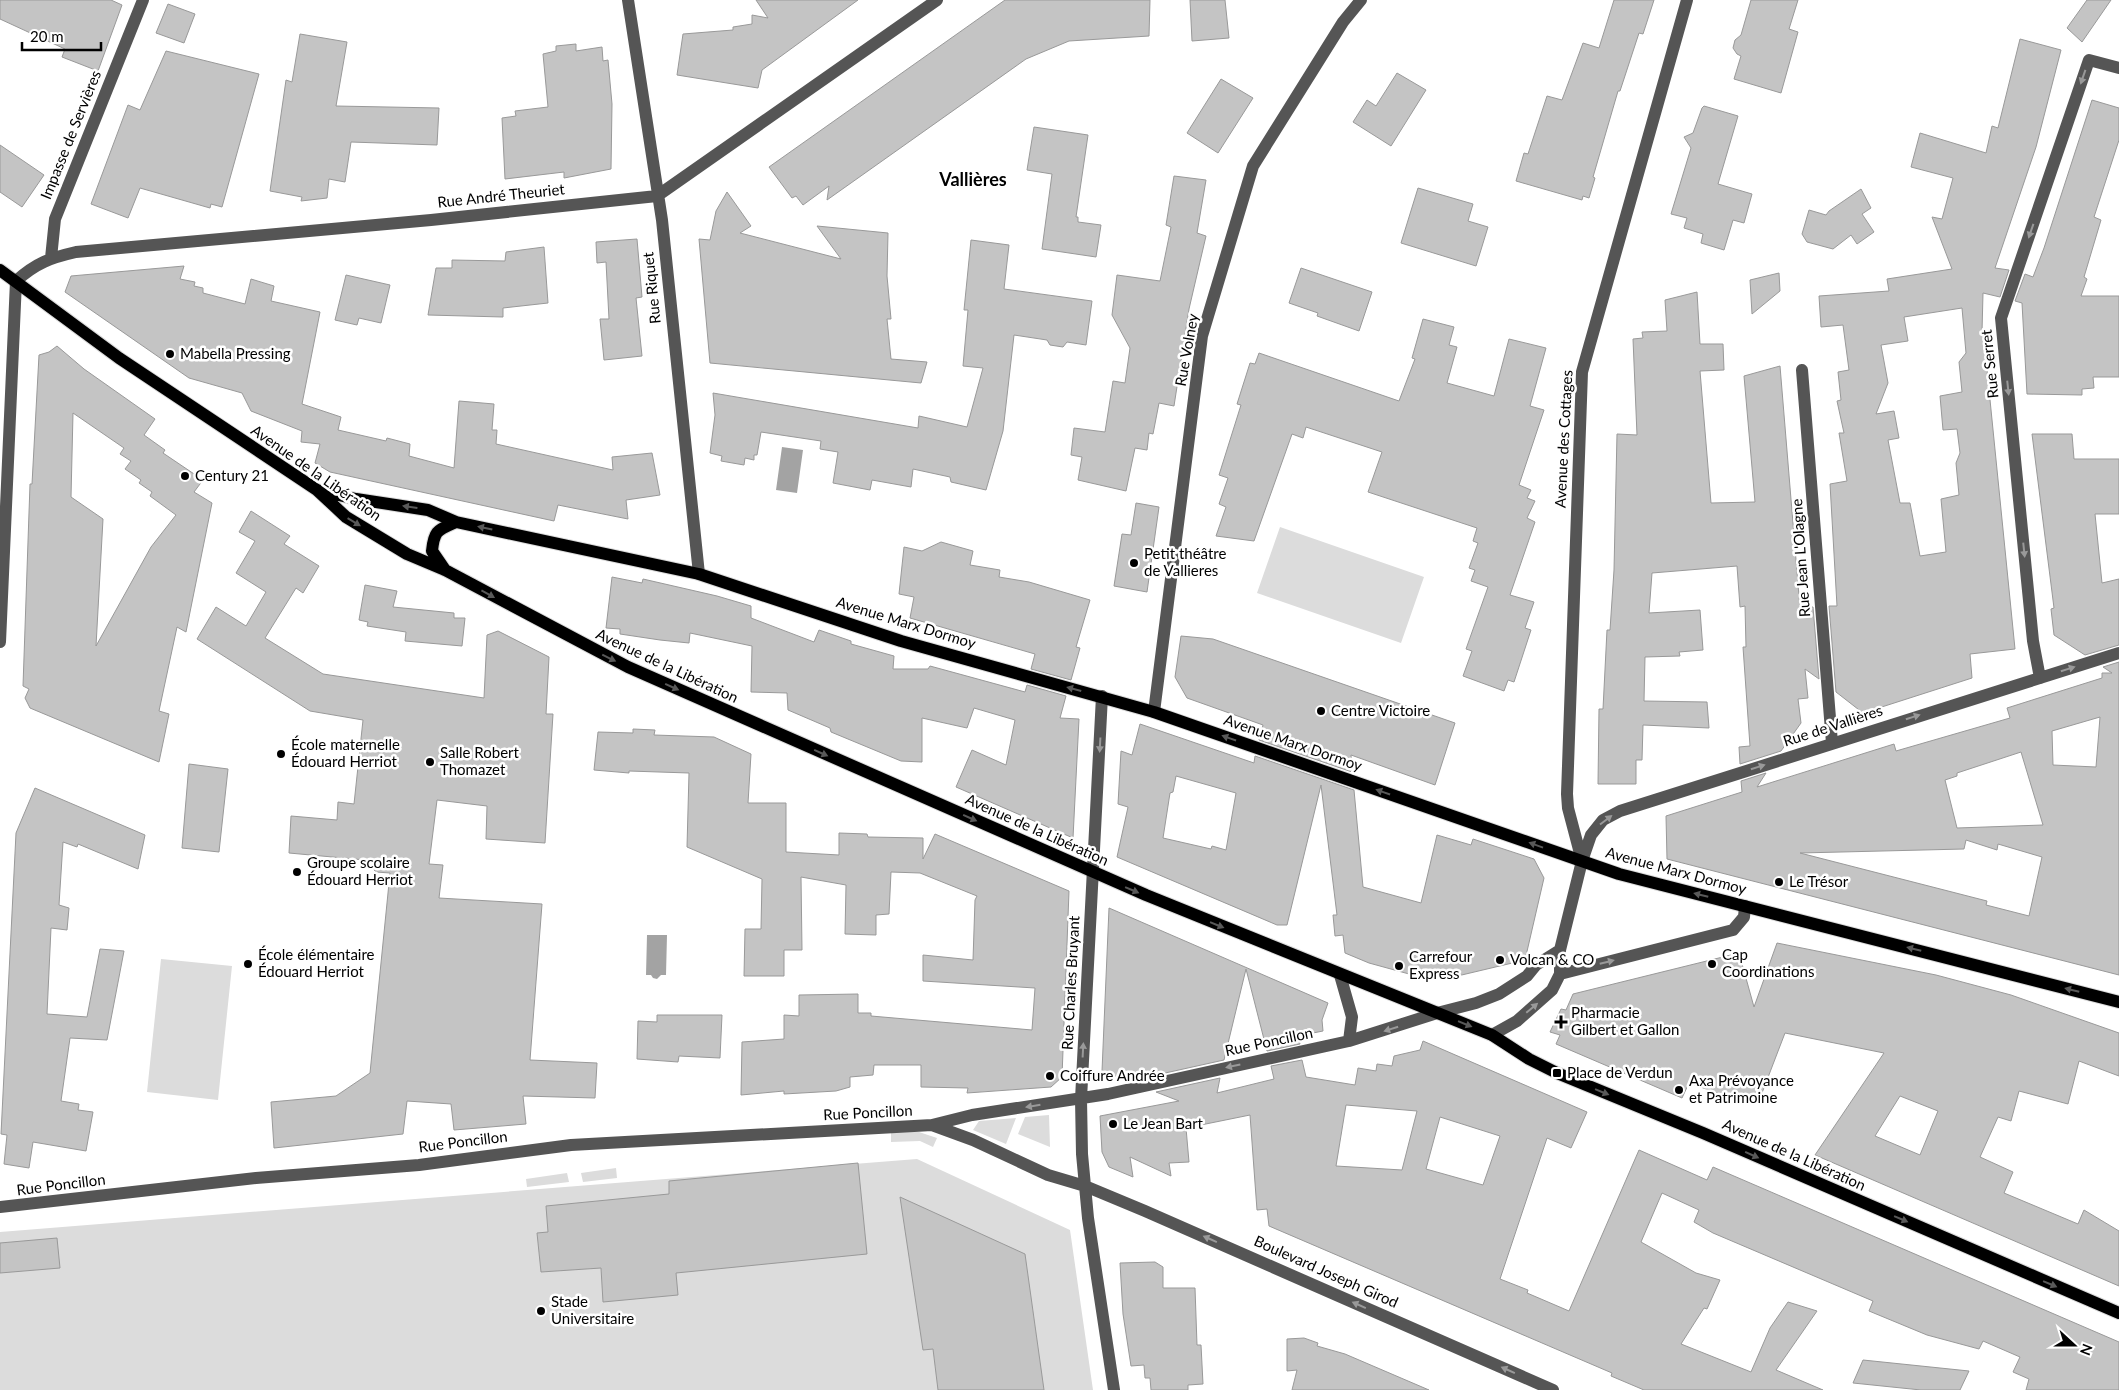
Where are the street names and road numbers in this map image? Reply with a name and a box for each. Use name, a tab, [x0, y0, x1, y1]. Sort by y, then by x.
street label: Impasse de Servières	[36, 68, 104, 202]
street label: Rue André Theuriet	[436, 179, 566, 211]
street label: Rue Riquet	[638, 251, 664, 325]
street label: Rue Volney	[1171, 312, 1201, 388]
street label: Rue Serret	[1976, 328, 2002, 399]
street label: Avenue des Cottages	[1550, 369, 1576, 508]
street label: Avenue de la Libération	[248, 420, 385, 524]
street label: Rue Jean L'Olagne	[1787, 498, 1813, 618]
street label: Avenue Marx Dormoy	[834, 592, 979, 652]
street label: Avenue de la Libération	[593, 624, 741, 706]
street label: Rue de Vallières	[1781, 700, 1885, 750]
street label: Avenue Marx Dormoy	[1222, 710, 1365, 774]
street label: Avenue de la Libération	[963, 789, 1112, 869]
street label: Avenue Marx Dormoy	[1604, 843, 1749, 898]
street label: Rue Charles Bruyant	[1057, 915, 1083, 1051]
street label: Rue Poncillon	[1223, 1023, 1314, 1059]
street label: Rue Poncillon	[823, 1101, 913, 1123]
street label: Avenue de la Libération	[1720, 1114, 1869, 1194]
street label: Rue Poncillon	[417, 1127, 508, 1155]
street label: Rue Poncillon	[15, 1170, 106, 1198]
street label: Boulevard Joseph Girod	[1252, 1231, 1401, 1311]

